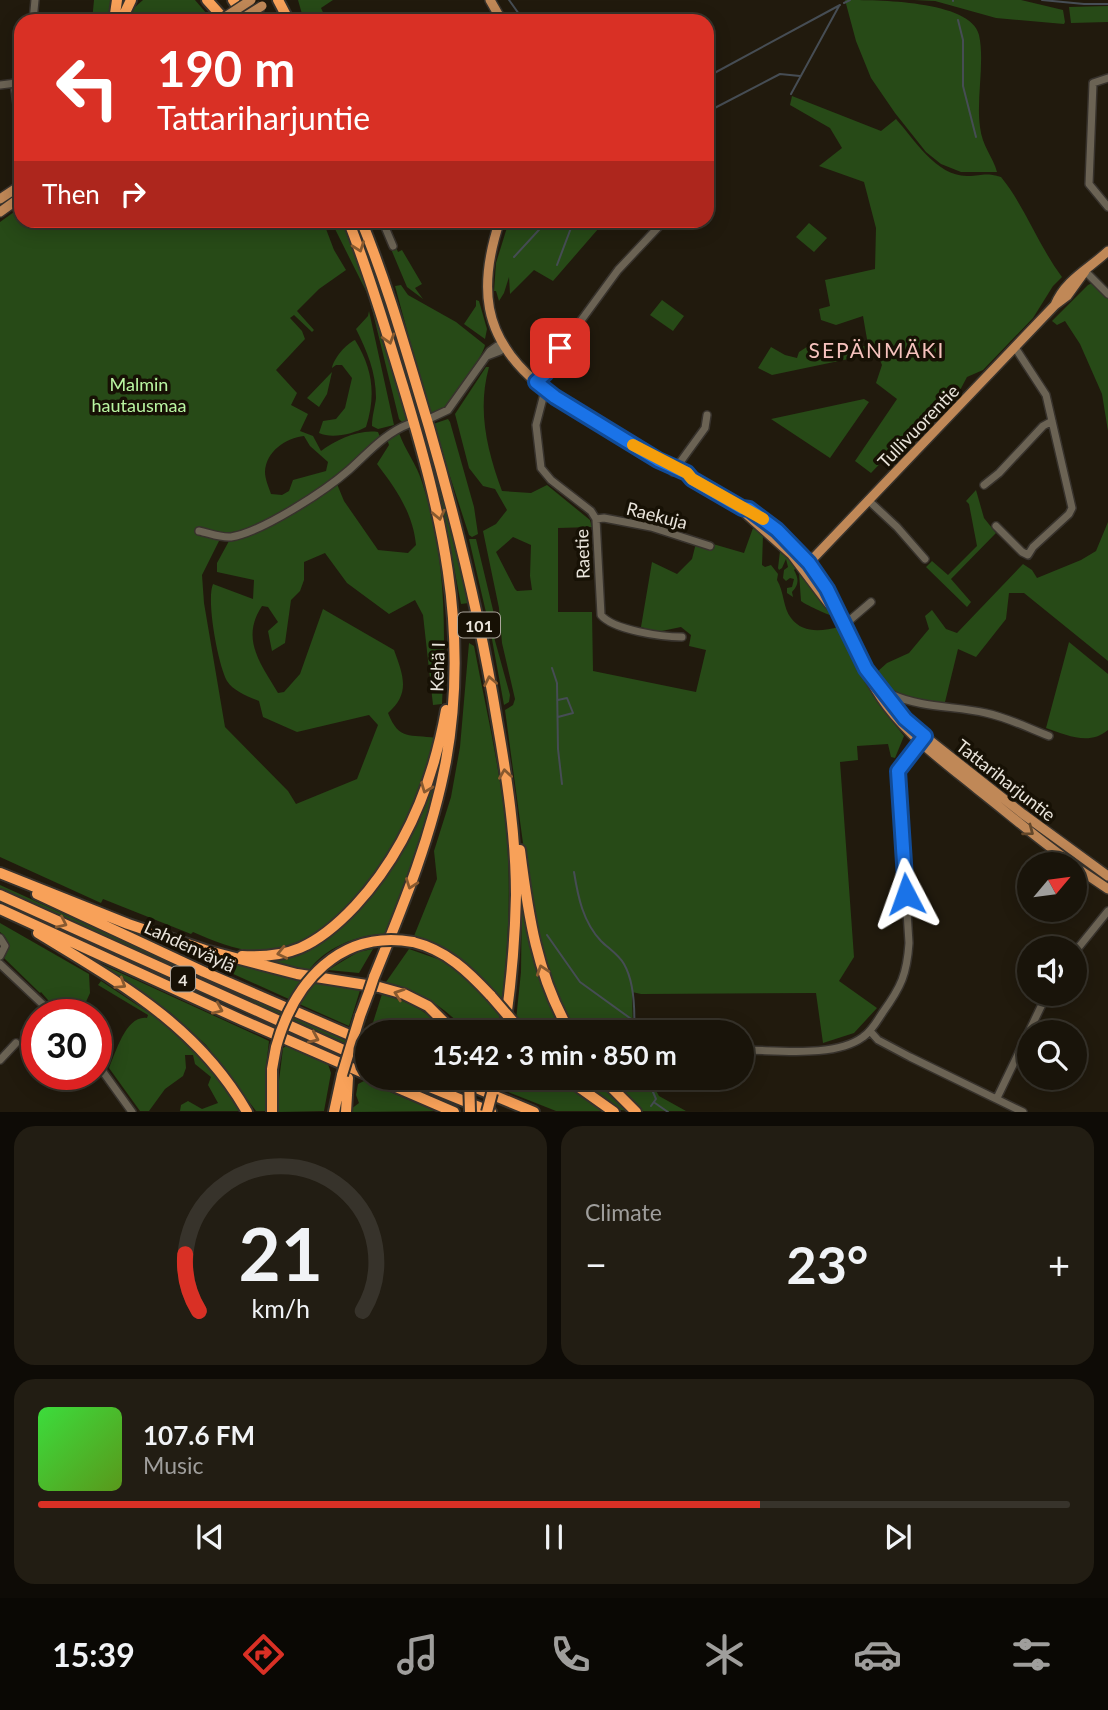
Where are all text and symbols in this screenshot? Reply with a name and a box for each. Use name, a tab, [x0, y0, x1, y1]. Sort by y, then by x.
text: 190 m	[157, 39, 295, 97]
icon: left	[42, 42, 133, 133]
text: Tattariharjuntie	[157, 98, 370, 137]
icon: right	[114, 175, 152, 213]
text: Then	[42, 178, 100, 210]
one-way arrow	[350, 240, 364, 252]
pin	[530, 318, 590, 378]
icon: arrive	[541, 329, 579, 367]
one-way arrow	[380, 332, 395, 344]
district label: SEPÄNMÄKI	[809, 337, 945, 362]
park label: Malmin hautausmaa	[92, 373, 186, 416]
street label: Tullivuorentie	[873, 380, 963, 472]
street label: Raekuja	[624, 497, 690, 533]
one-way arrow	[431, 509, 445, 521]
street label: Raetie	[570, 529, 594, 579]
road number: 101	[458, 612, 500, 638]
street label: Kehä I	[425, 642, 449, 692]
one-way arrow	[483, 675, 498, 687]
street label: Tattariharjuntie	[952, 734, 1060, 826]
one-way arrow	[498, 768, 513, 780]
one-way arrow	[421, 781, 435, 793]
one-way arrow	[1021, 823, 1034, 836]
north arrow	[1017, 852, 1087, 922]
map controls	[1017, 852, 1087, 1090]
position arrow	[869, 857, 943, 931]
one-way arrow	[405, 878, 419, 890]
one-way arrow	[55, 915, 67, 929]
street label: Lahdenväylä	[141, 915, 239, 977]
button: sound	[1017, 936, 1087, 1006]
one-way arrow	[276, 945, 288, 959]
one-way arrow	[536, 965, 551, 977]
road number: 4	[171, 967, 195, 992]
one-way arrow	[113, 976, 126, 989]
one-way arrow	[394, 988, 406, 1002]
speed limit sign: 30	[21, 999, 112, 1090]
one-way arrow	[211, 1001, 223, 1015]
button: search	[1017, 1020, 1087, 1090]
one-way arrow	[306, 1030, 319, 1044]
text: 15:42 · 3 min · 850 m	[432, 1039, 677, 1071]
text: Climate	[585, 1198, 662, 1226]
text: 21	[238, 1210, 323, 1298]
text: 23°	[787, 1233, 868, 1295]
text: −	[585, 1241, 607, 1287]
text: +	[1048, 1241, 1070, 1287]
text: km/h	[251, 1293, 310, 1323]
text: 107.6 FM	[143, 1419, 255, 1451]
text: Music	[143, 1451, 203, 1479]
icon: previous	[191, 1518, 229, 1556]
icon: pause	[535, 1518, 573, 1556]
icon: next	[879, 1518, 917, 1556]
icon: directions	[239, 1630, 288, 1679]
icon: music	[393, 1630, 442, 1679]
icon: phone	[546, 1630, 595, 1679]
icon: climate	[700, 1630, 749, 1679]
icon: car	[853, 1630, 902, 1679]
icon: filters	[1007, 1630, 1056, 1679]
text: 15:39	[52, 1635, 135, 1674]

